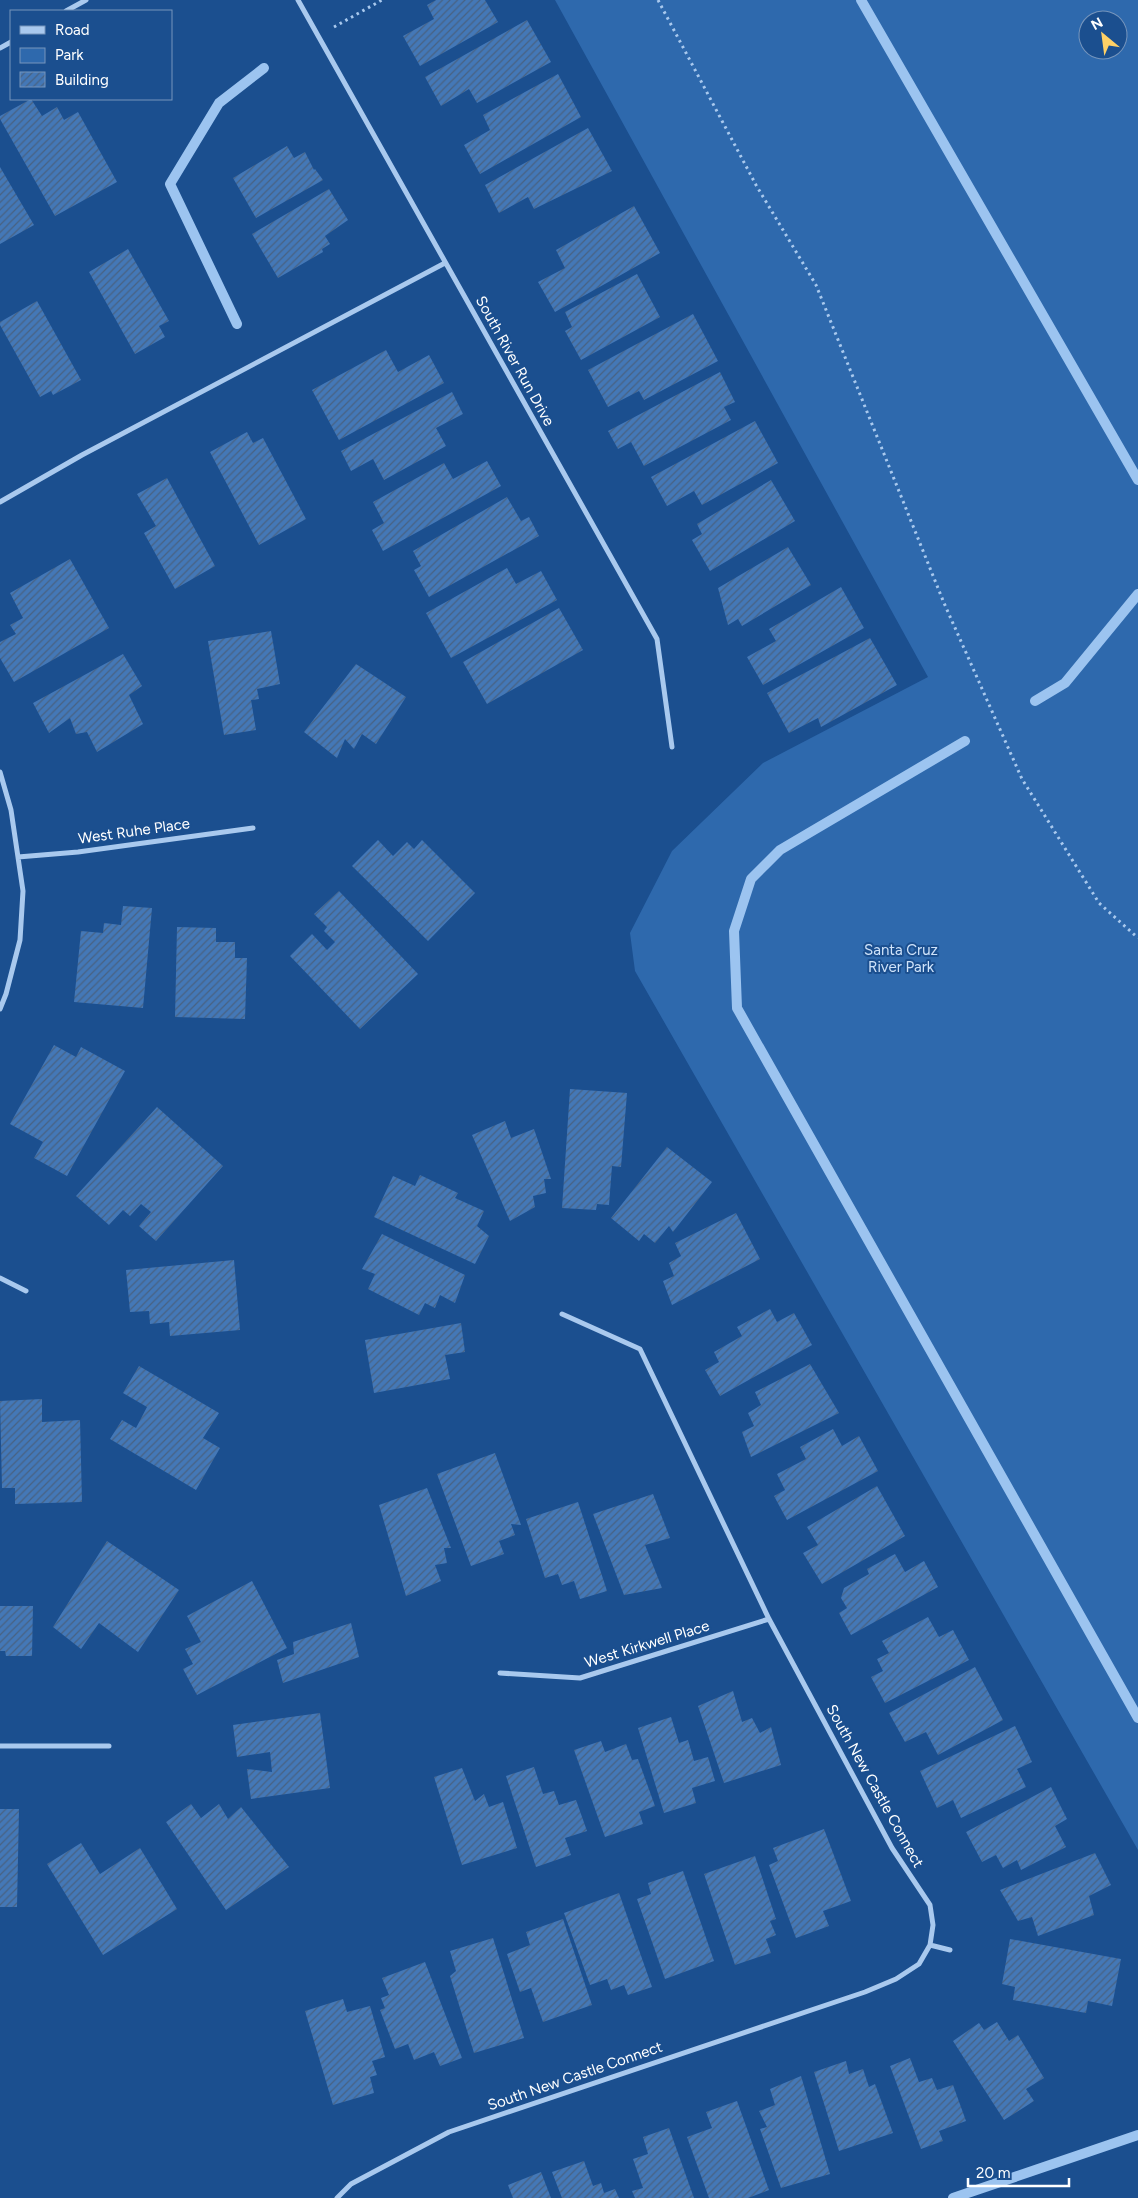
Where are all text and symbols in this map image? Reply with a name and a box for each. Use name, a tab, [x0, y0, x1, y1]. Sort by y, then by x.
legend	[10, 10, 172, 100]
north arrow	[1078, 10, 1128, 60]
text: N	[1088, 14, 1106, 34]
text: Road	[55, 21, 90, 39]
text: Park	[55, 46, 84, 64]
text: Building	[55, 71, 109, 89]
street label: South River Run Drive	[472, 293, 558, 429]
street label: West Ruhe Place	[77, 814, 191, 848]
park label: Santa Cruz River Park	[864, 941, 938, 976]
street label: West Kirkwell Place	[583, 1616, 711, 1672]
street label: South New Castle Connect	[823, 1701, 928, 1871]
street label: South New Castle Connect	[485, 2037, 665, 2114]
scale bar	[968, 2156, 1069, 2188]
text: 20 m	[976, 2164, 1010, 2182]

